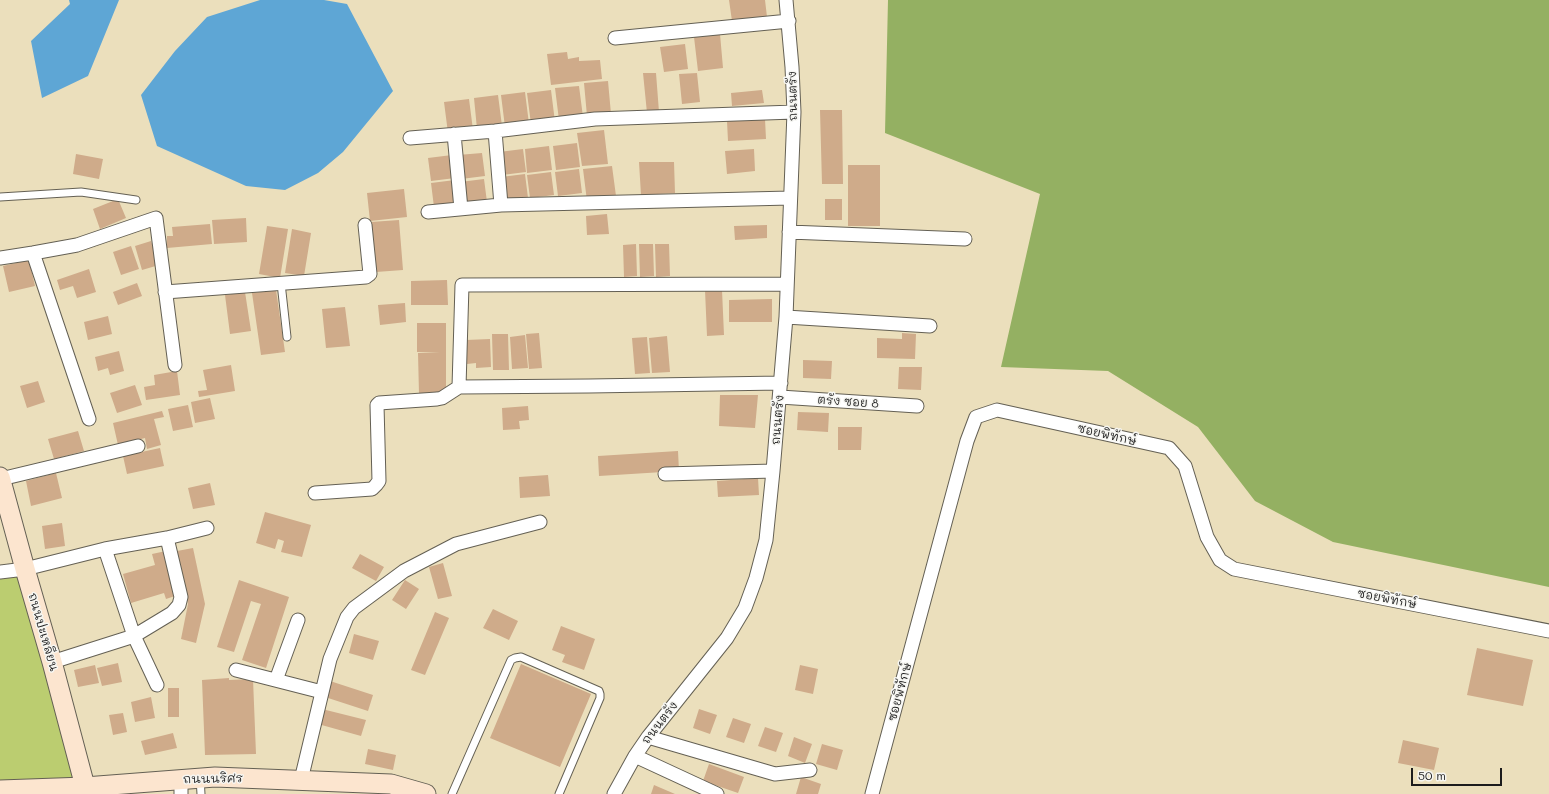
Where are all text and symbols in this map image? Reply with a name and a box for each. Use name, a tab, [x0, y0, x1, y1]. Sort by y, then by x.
street label: ถนนตรัง	[785, 71, 801, 121]
street label: ตรัง ซอย 8	[817, 393, 879, 411]
street label: ถนนตรัง	[769, 394, 787, 446]
street label: ซอยพิทักษ์	[1076, 421, 1138, 449]
street label: ซอยพิทักษ์	[1356, 586, 1418, 612]
street label: ถนนปะเหลียน	[25, 591, 61, 673]
street label: ซอยพิทักษ์	[885, 661, 915, 723]
street label: ถนนตรัง	[639, 699, 681, 747]
scale bar	[1413, 760, 1504, 786]
text: 50 m	[1418, 767, 1446, 783]
street label: ถนนนริศร	[183, 771, 243, 787]

